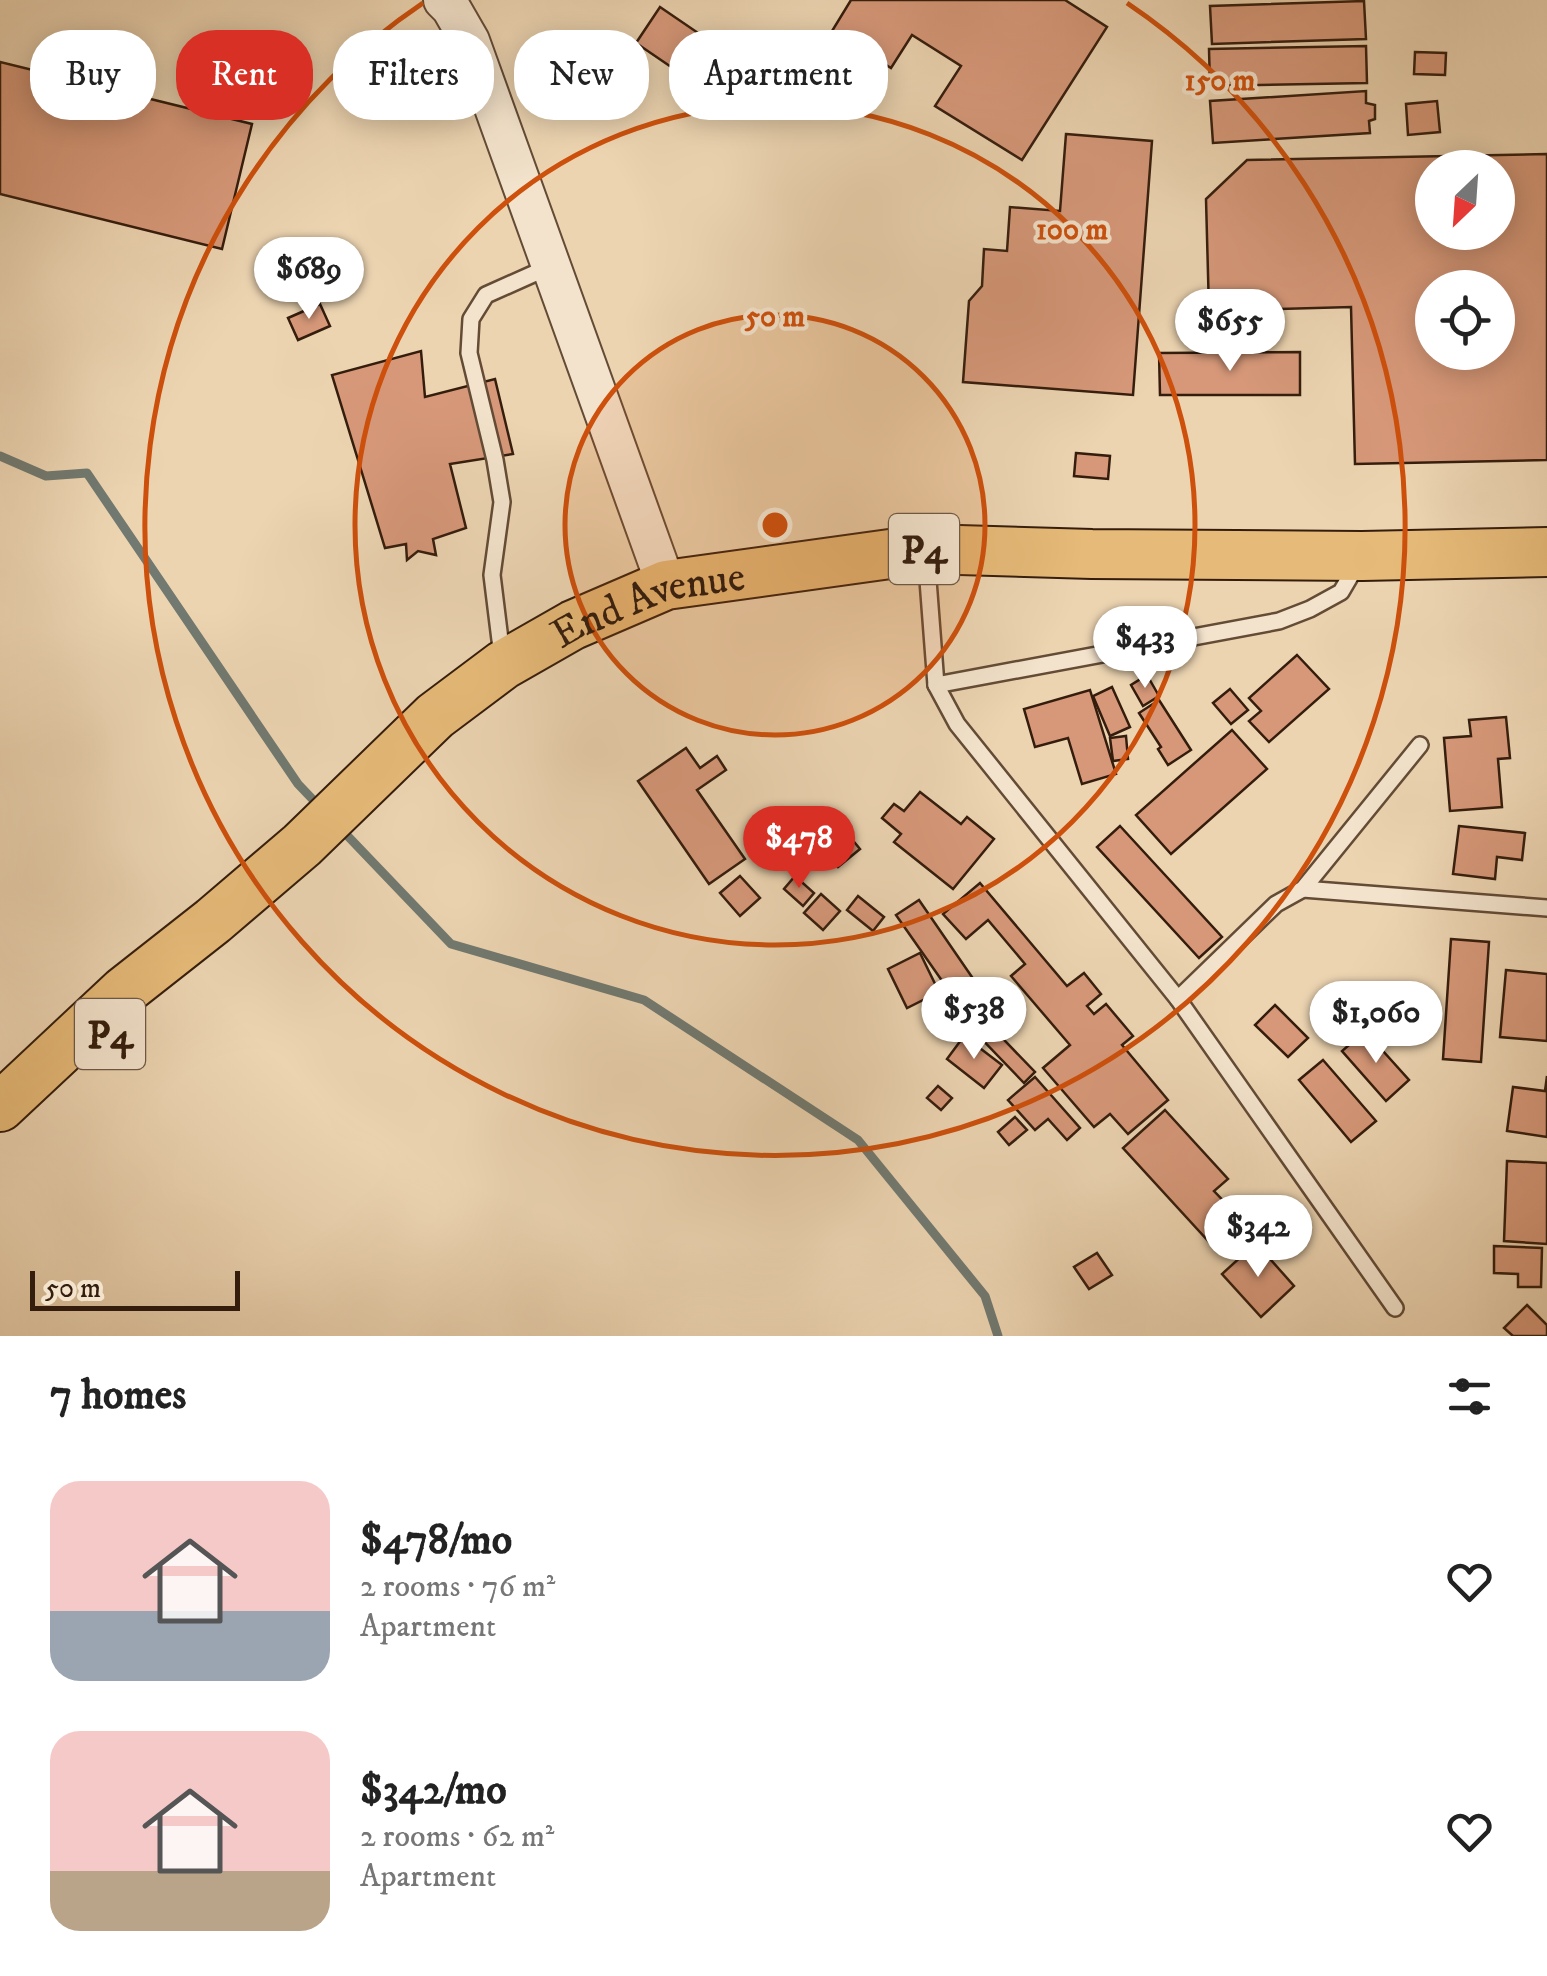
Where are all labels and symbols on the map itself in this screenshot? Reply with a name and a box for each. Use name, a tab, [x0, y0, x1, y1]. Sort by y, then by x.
text: 150 m	[1185, 63, 1256, 100]
north arrow	[1415, 150, 1515, 250]
text: 100 m	[1036, 212, 1109, 249]
pin: $689	[250, 237, 368, 322]
pin: $655	[1171, 289, 1289, 374]
text: 50 m	[744, 299, 805, 336]
centre of rings	[757, 507, 793, 543]
road number: P4	[889, 514, 959, 584]
street label: End Avenue	[542, 551, 748, 661]
pin: $433	[1086, 606, 1204, 691]
pin: $478	[740, 806, 858, 891]
pin: $538	[915, 977, 1033, 1062]
pin: $1,060	[1295, 981, 1457, 1066]
road number: P4	[75, 999, 145, 1069]
pin: $342	[1199, 1195, 1317, 1280]
scale bar	[30, 1266, 240, 1310]

